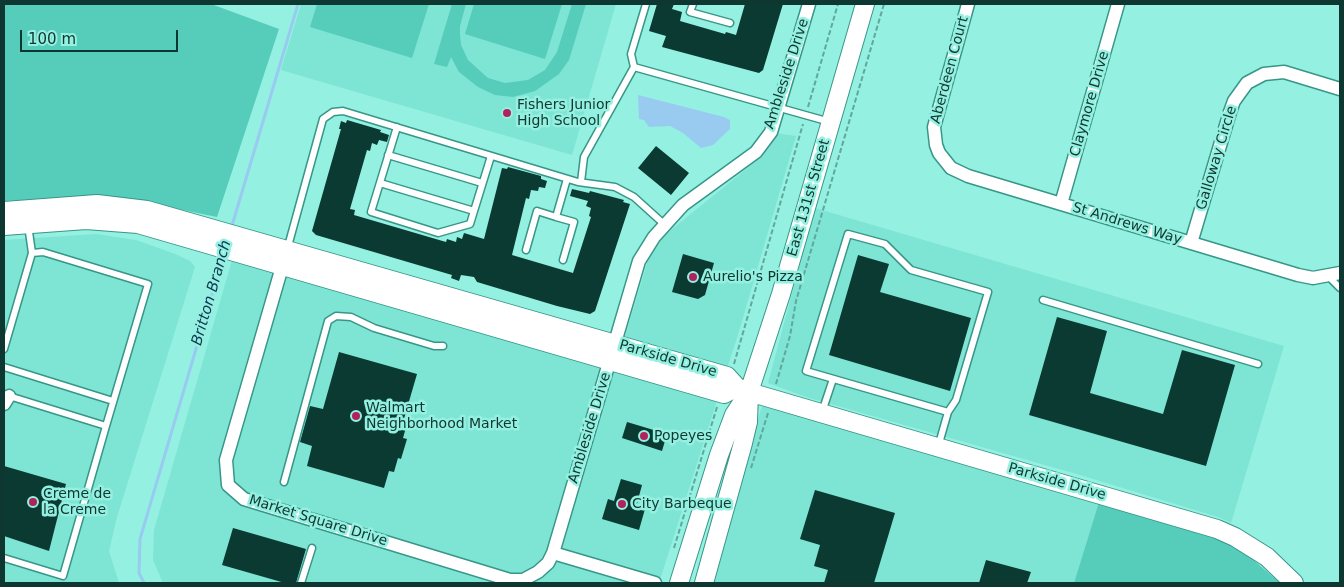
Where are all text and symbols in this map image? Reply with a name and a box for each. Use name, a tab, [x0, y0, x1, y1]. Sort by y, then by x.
street label: Aberdeen Court	[928, 14, 972, 126]
street label: Ambleside Drive	[761, 17, 813, 131]
scale bar	[22, 20, 180, 52]
text: 100 m	[28, 30, 76, 48]
street label: Claymore Drive	[1067, 50, 1113, 158]
place label: Fishers Junior High School	[517, 97, 610, 130]
street label: Galloway Circle	[1193, 104, 1241, 212]
marker: Fishers Junior High School	[501, 107, 513, 119]
street label: East 131st Street	[784, 137, 834, 259]
street label: St Andrews Way	[1070, 199, 1184, 249]
water label: Britton Branch	[188, 238, 236, 348]
place label: Aurelio's Pizza	[703, 269, 803, 285]
marker: Aurelio's Pizza	[687, 271, 699, 283]
street label: Parkside Drive	[617, 337, 719, 381]
street label: Ambleside Drive	[565, 371, 615, 485]
place label: Walmart Neighborhood Market	[366, 400, 517, 432]
marker: Walmart Neighborhood Market	[350, 410, 362, 422]
place label: Popeyes	[654, 428, 712, 444]
marker: Popeyes	[638, 430, 650, 442]
street label: Parkside Drive	[1006, 460, 1108, 504]
place label: Creme de la Creme	[43, 486, 111, 518]
street label: Market Square Drive	[247, 492, 389, 550]
marker: Creme de la Creme	[27, 496, 39, 508]
place label: City Barbeque	[632, 496, 732, 512]
marker: City Barbeque	[616, 498, 628, 510]

